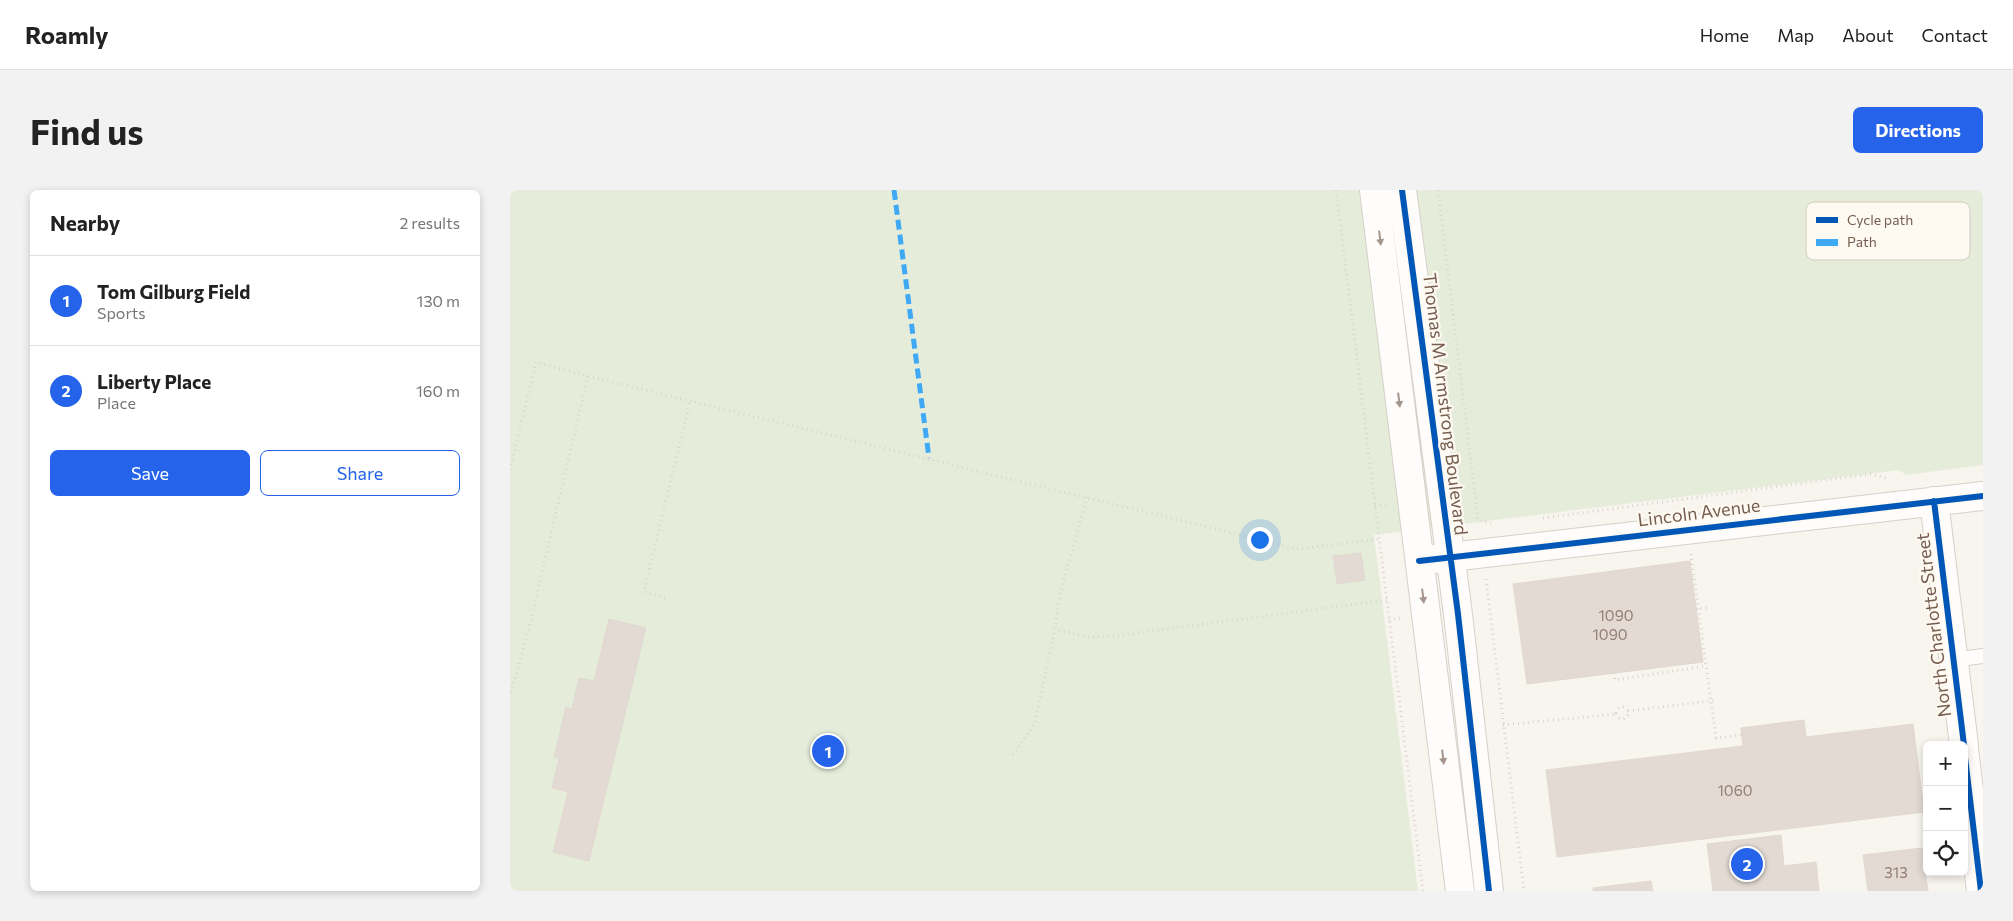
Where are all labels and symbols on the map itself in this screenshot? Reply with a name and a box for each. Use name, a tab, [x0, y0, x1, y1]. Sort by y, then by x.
legend	[1806, 202, 1970, 260]
text: Cycle path	[1847, 211, 1913, 228]
one-way arrow	[1376, 231, 1384, 247]
text: Path	[1847, 233, 1877, 250]
street label: Thomas M Armstrong Boulevard	[1419, 271, 1473, 536]
one-way arrow	[1395, 392, 1403, 408]
street label: Lincoln Avenue	[1636, 494, 1761, 530]
your location	[1247, 527, 1273, 553]
street label: North Charlotte Street	[1911, 532, 1955, 719]
one-way arrow	[1419, 588, 1427, 604]
house number: 1090	[1598, 606, 1634, 624]
house number: 1090	[1592, 625, 1628, 643]
pin: 1	[812, 732, 844, 770]
one-way arrow	[1439, 749, 1447, 765]
house number: 1060	[1717, 781, 1753, 799]
pin: 2	[1731, 845, 1763, 883]
house number: 313	[1884, 863, 1908, 881]

